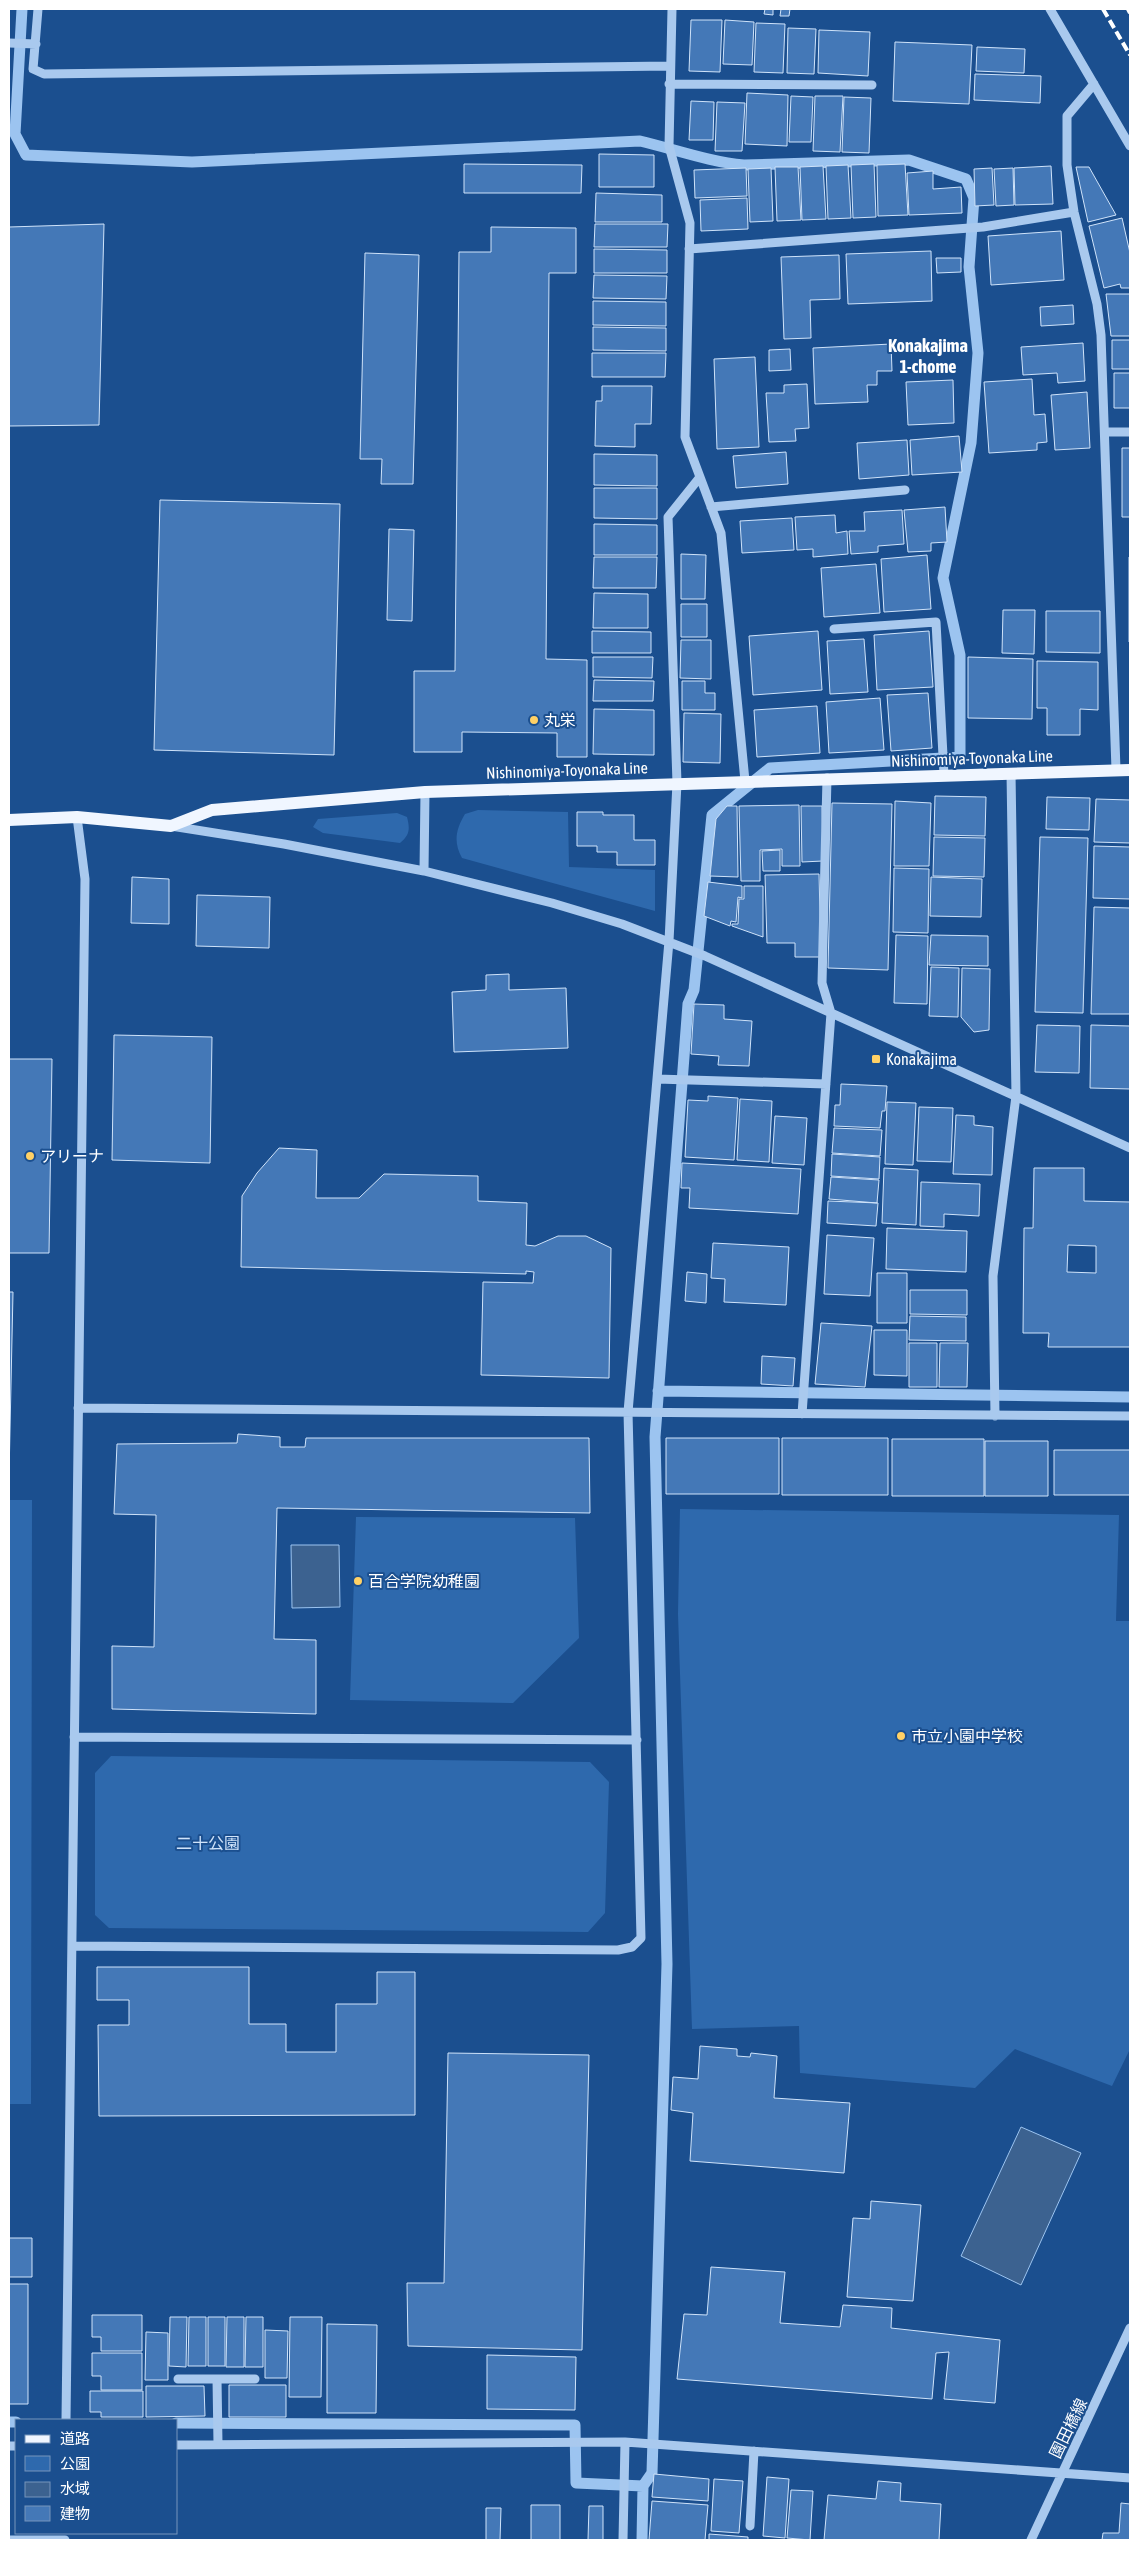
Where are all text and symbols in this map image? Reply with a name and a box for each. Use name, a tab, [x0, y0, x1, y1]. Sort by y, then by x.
district label: Konakajima 1-chome	[888, 335, 968, 377]
place label: 丸栄	[544, 711, 576, 729]
marker: 丸栄	[528, 714, 540, 726]
street label: Nishinomiya-Toyonaka Line	[891, 746, 1053, 771]
street label: Nishinomiya-Toyonaka Line	[486, 758, 648, 783]
place label: Konakajima	[886, 1050, 957, 1069]
marker: Konakajima	[870, 1053, 882, 1065]
place label: アリーナ	[40, 1147, 104, 1165]
marker: アリーナ	[24, 1150, 36, 1162]
place label: 百合学院幼稚園	[368, 1572, 480, 1590]
marker: 百合学院幼稚園	[352, 1575, 364, 1587]
place label: 市立小園中学校	[911, 1727, 1023, 1745]
marker: 市立小園中学校	[895, 1730, 907, 1742]
park label: 二十公園	[176, 1834, 240, 1852]
street label: 園田橋線	[1046, 2395, 1090, 2461]
legend	[15, 2419, 178, 2534]
text: 道路	[60, 2430, 90, 2447]
text: 公園	[60, 2455, 90, 2472]
text: 水域	[60, 2480, 90, 2497]
text: 建物	[60, 2505, 90, 2522]

